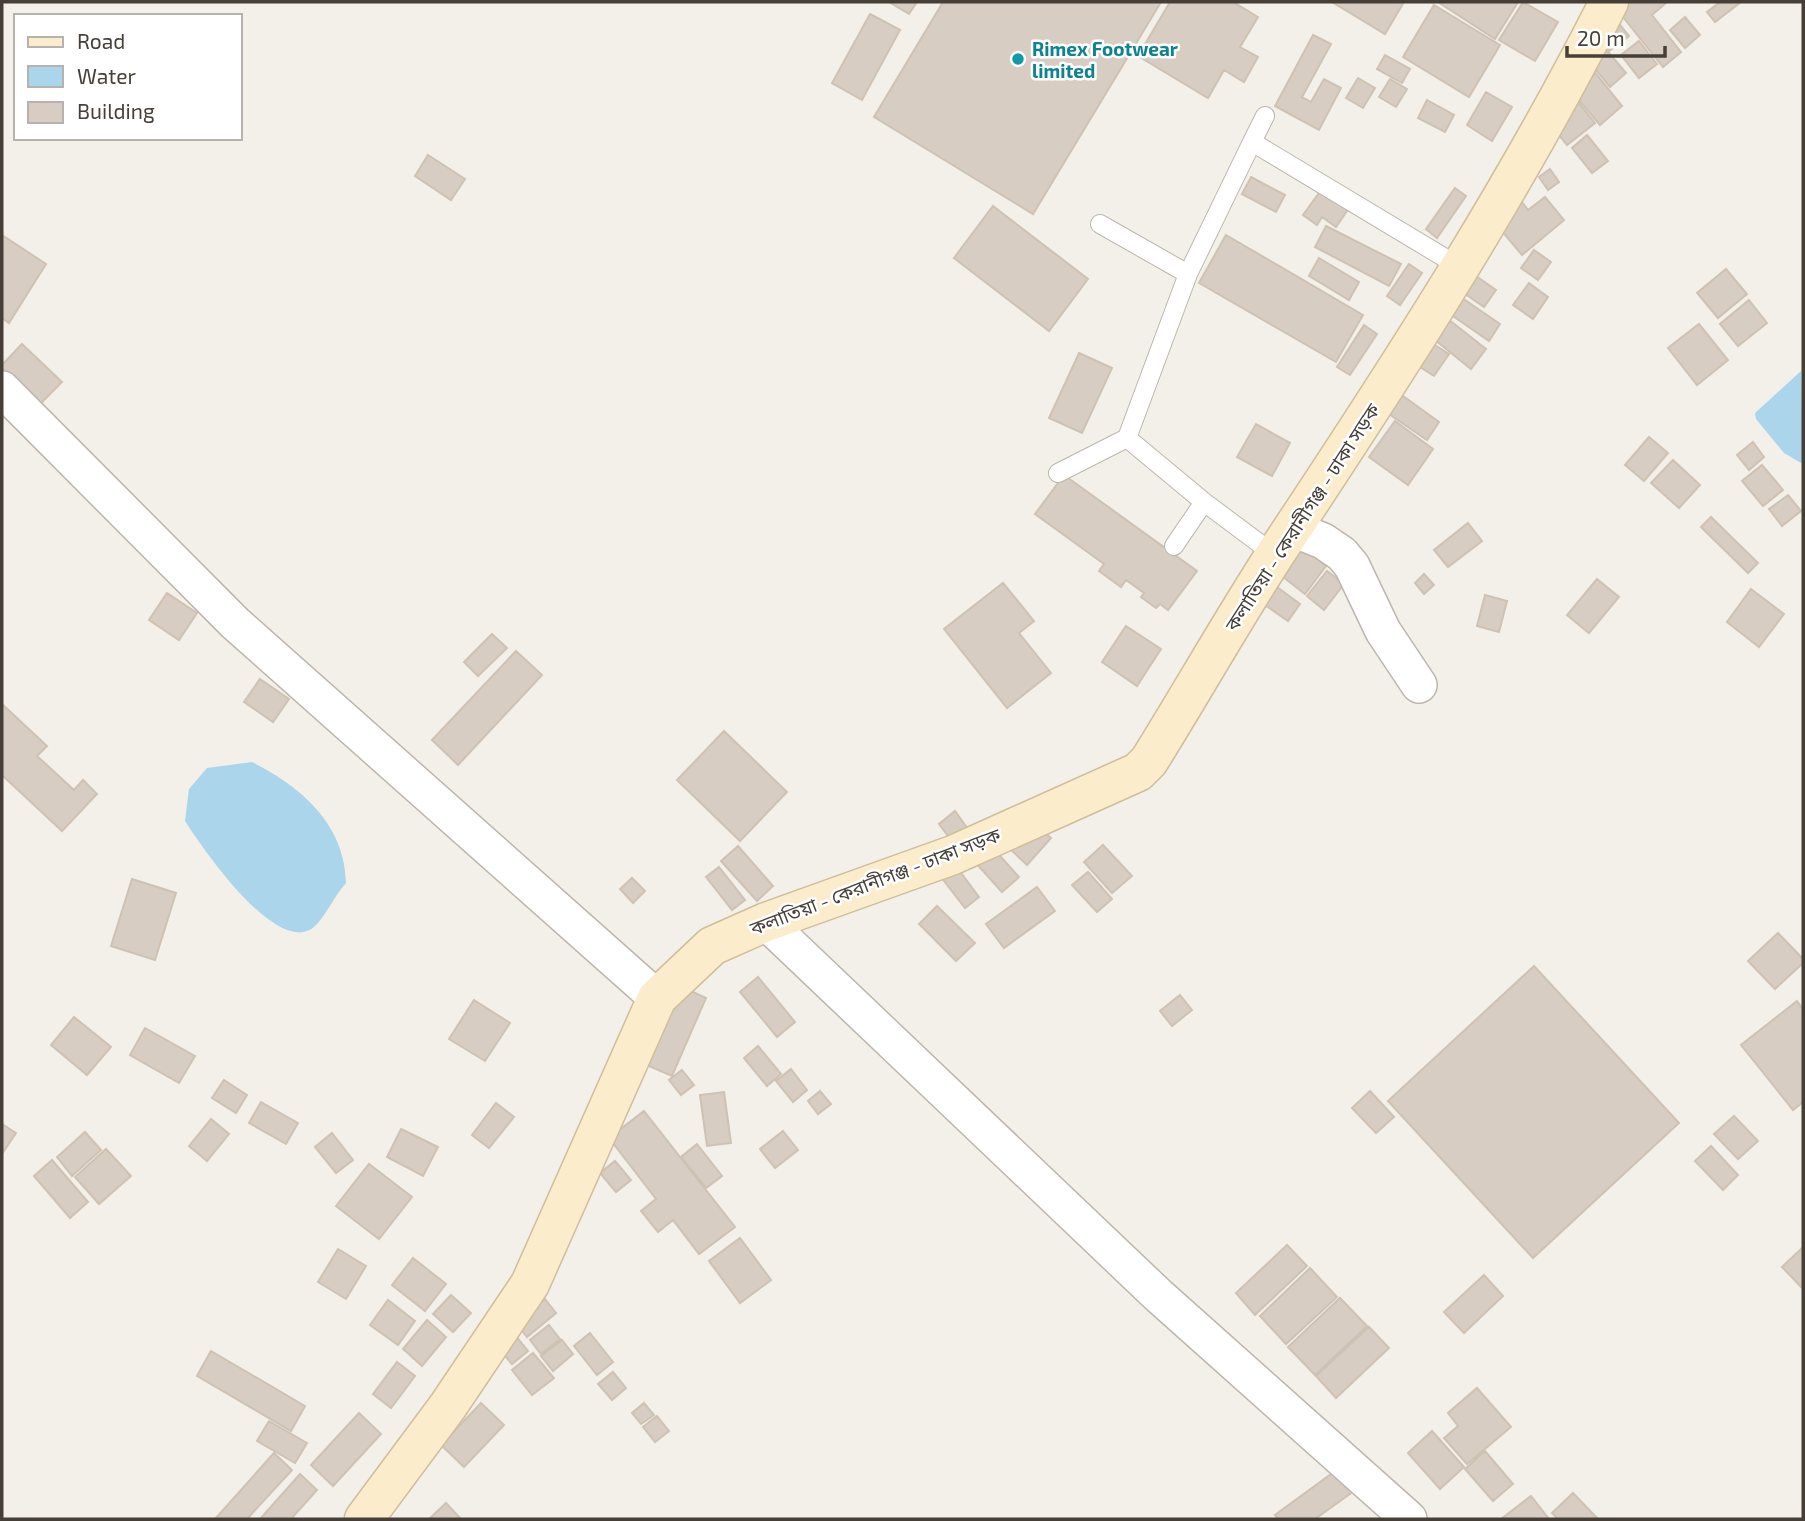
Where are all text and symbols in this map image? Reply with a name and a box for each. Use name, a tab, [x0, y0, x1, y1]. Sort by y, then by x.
legend	[14, 14, 242, 140]
scale bar	[1567, 14, 1665, 58]
text: 20 m	[1577, 25, 1625, 50]
text: Road	[77, 28, 125, 53]
place label: Rimex Footwear limited	[1032, 37, 1178, 82]
marker: Rimex Footwear limited	[1010, 51, 1026, 67]
text: Water	[77, 63, 136, 88]
text: Building	[77, 98, 155, 123]
street label: কলাতিয়া - কেরানীগঞ্জ - ঢাকা সড়ক	[1219, 399, 1385, 636]
street label: কলাতিয়া - কেরানীগঞ্জ - ঢাকা সড়ক	[746, 822, 1004, 940]

